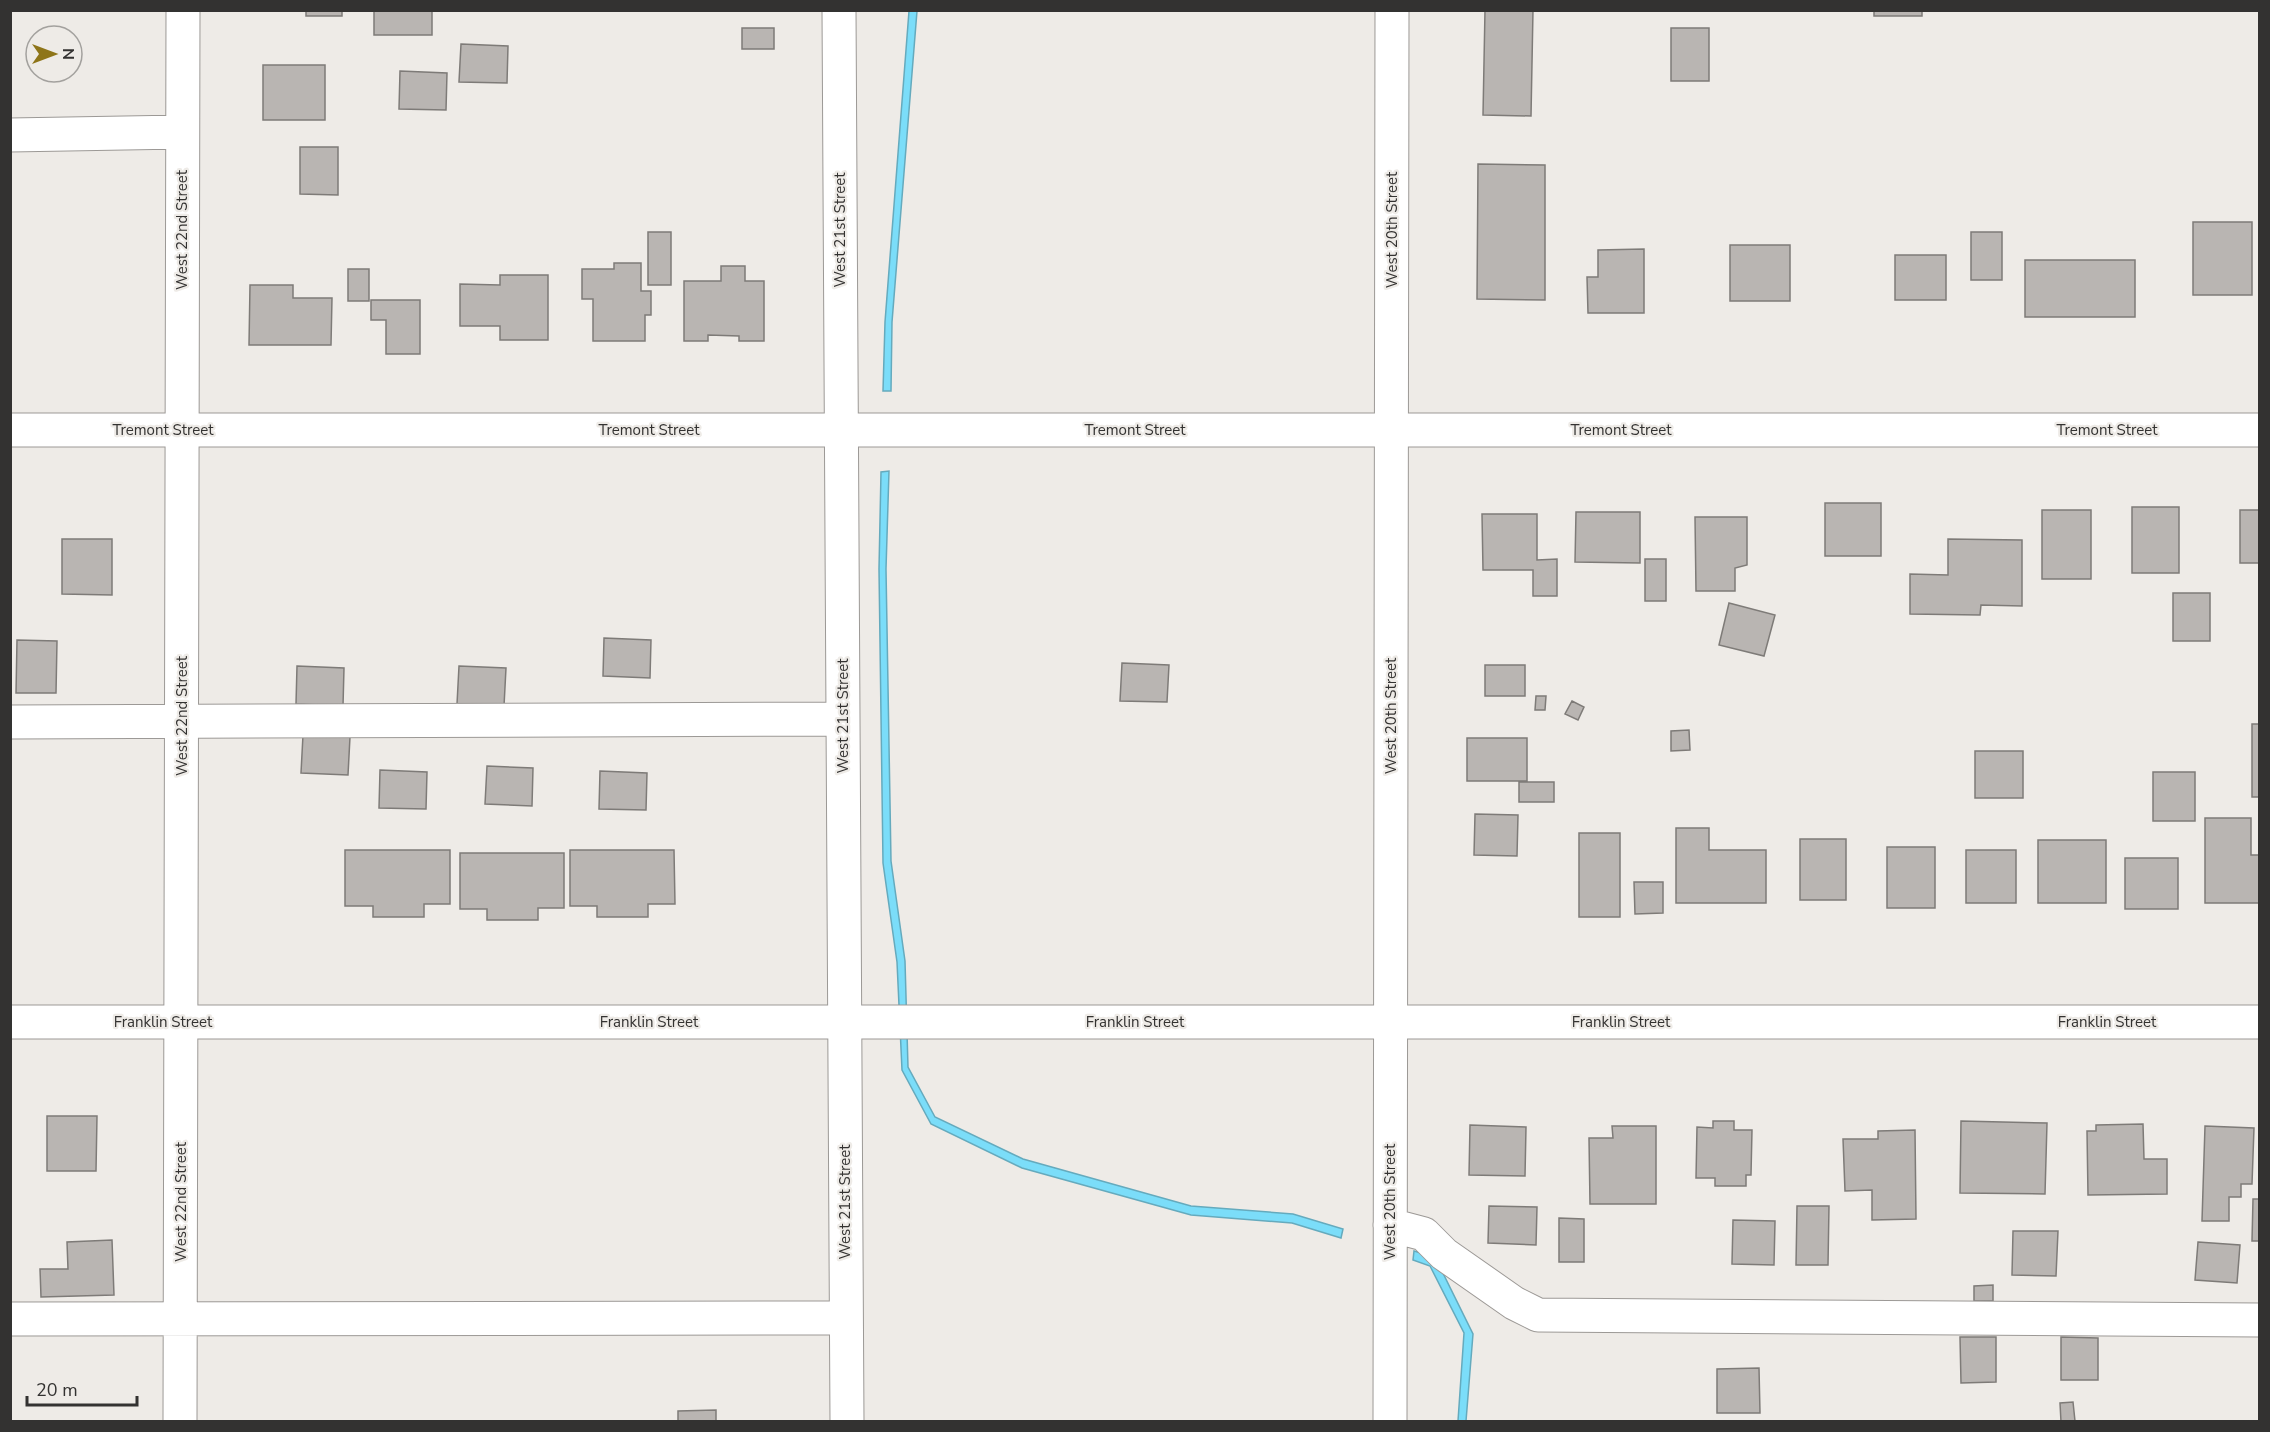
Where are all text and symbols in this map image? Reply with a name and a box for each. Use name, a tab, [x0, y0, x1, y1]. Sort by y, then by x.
north arrow	[24, 24, 84, 84]
text: N	[57, 48, 79, 60]
street label: West 22nd Street	[172, 169, 192, 290]
street label: West 20th Street	[1382, 171, 1402, 288]
street label: West 21st Street	[830, 172, 850, 288]
street label: Tremont Street	[113, 420, 214, 440]
street label: Tremont Street	[599, 420, 700, 440]
street label: Tremont Street	[1085, 420, 1186, 440]
street label: Tremont Street	[1571, 420, 1672, 440]
street label: Tremont Street	[2057, 420, 2158, 440]
street label: West 22nd Street	[172, 655, 192, 776]
street label: West 20th Street	[1381, 657, 1401, 774]
street label: West 21st Street	[833, 658, 853, 774]
street label: Franklin Street	[114, 1012, 213, 1032]
street label: Franklin Street	[600, 1012, 699, 1032]
street label: Franklin Street	[1086, 1012, 1185, 1032]
street label: Franklin Street	[1572, 1012, 1671, 1032]
street label: Franklin Street	[2058, 1012, 2157, 1032]
street label: West 22nd Street	[171, 1141, 191, 1262]
street label: West 20th Street	[1380, 1143, 1400, 1260]
street label: West 21st Street	[835, 1144, 855, 1260]
scale bar	[27, 1369, 136, 1407]
text: 20 m	[36, 1378, 78, 1402]

